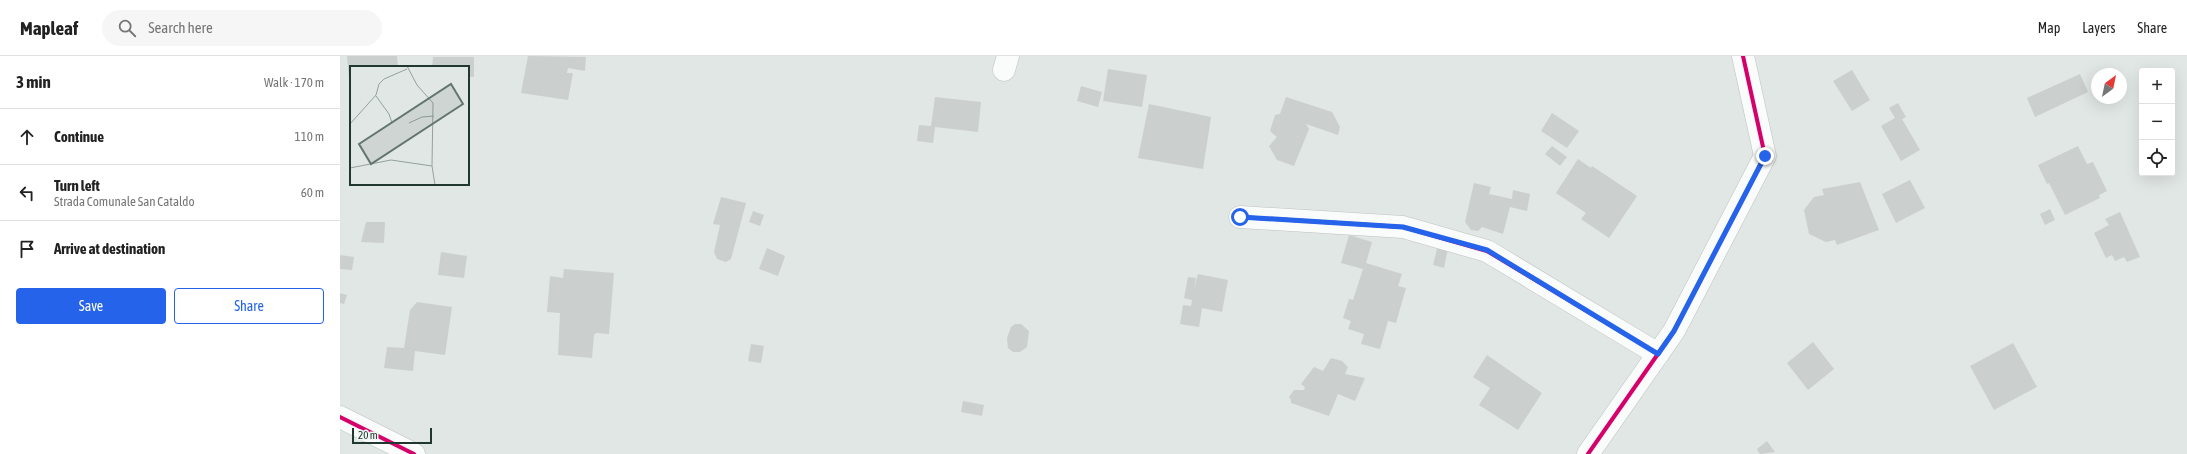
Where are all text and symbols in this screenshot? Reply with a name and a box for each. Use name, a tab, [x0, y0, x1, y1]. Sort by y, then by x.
search box	[102, 10, 382, 46]
text: Mapleaf	[20, 17, 78, 39]
icon: search	[116, 17, 138, 39]
text: Search here	[148, 19, 213, 36]
text: Map	[2038, 20, 2060, 36]
text: Layers	[2082, 20, 2115, 36]
text: Share	[2137, 20, 2167, 36]
inset map	[350, 66, 469, 185]
north arrow	[2091, 68, 2127, 104]
map controls	[2139, 68, 2175, 176]
button: +	[2139, 68, 2175, 104]
text: 3 min	[16, 72, 51, 92]
text: Walk · 170 m	[264, 75, 324, 90]
button: −	[2139, 104, 2175, 140]
icon: ahead	[16, 126, 38, 148]
text: Continue	[54, 128, 104, 145]
text: 110 m	[295, 129, 324, 144]
button: locate	[2139, 140, 2175, 176]
route end	[1756, 147, 1774, 165]
text: Turn left	[54, 177, 100, 194]
icon: left	[16, 182, 38, 204]
text: 60 m	[301, 185, 324, 200]
text: Strada Comunale San Cataldo	[54, 194, 195, 209]
route start	[1231, 208, 1249, 226]
icon: arrive	[16, 238, 38, 260]
text: Arrive at destination	[54, 240, 165, 257]
button: Save	[16, 288, 166, 324]
button: Share	[174, 288, 324, 324]
scale bar	[352, 426, 432, 445]
text: 20 m	[358, 429, 378, 441]

